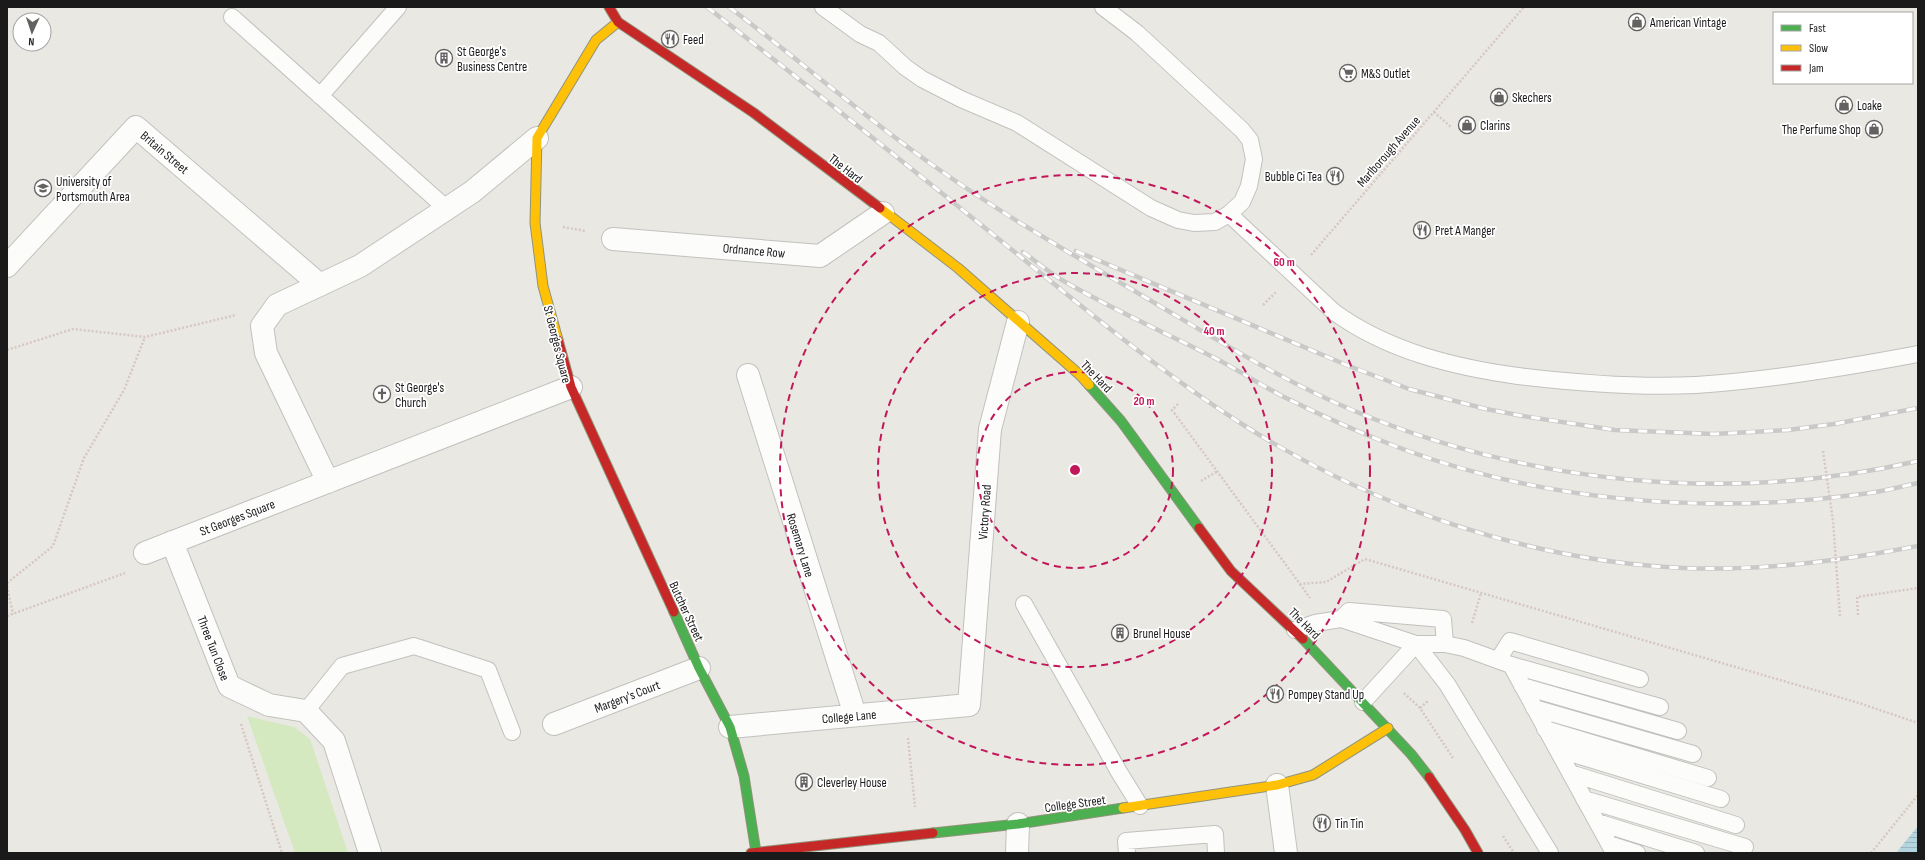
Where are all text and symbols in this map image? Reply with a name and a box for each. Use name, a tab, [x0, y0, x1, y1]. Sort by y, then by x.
north arrow	[12, 12, 52, 52]
shop icon: American Vintage	[1627, 12, 1647, 32]
legend	[1773, 12, 1913, 84]
place label: American Vintage	[1649, 15, 1726, 31]
text: Fast	[1809, 21, 1826, 36]
restaurant icon: Feed	[660, 29, 680, 49]
place label: Feed	[683, 32, 704, 48]
text: N	[28, 35, 35, 48]
text: Slow	[1809, 41, 1828, 56]
place label: St George's Business Centre	[457, 44, 527, 75]
building icon: St George's Business Centre	[434, 48, 454, 68]
text: Jam	[1808, 61, 1824, 76]
supermarket icon: M&S Outlet	[1338, 63, 1358, 83]
place label: M&S Outlet	[1361, 66, 1410, 82]
shop icon: Skechers	[1489, 87, 1509, 107]
place label: Skechers	[1512, 90, 1552, 106]
shop icon: Loake	[1834, 95, 1854, 115]
place label: Loake	[1857, 98, 1882, 114]
street label: Marlborough Avenue	[1354, 113, 1424, 190]
shop icon: Clarins	[1457, 115, 1477, 135]
place label: Clarins	[1480, 118, 1510, 134]
shop icon: The Perfume Shop	[1864, 119, 1884, 139]
place label: The Perfume Shop	[1782, 122, 1861, 138]
street label: Britain Street	[137, 128, 192, 178]
street label: The Hard	[825, 151, 866, 187]
restaurant icon: Bubble Ci Tea	[1325, 166, 1345, 186]
place label: Bubble Ci Tea	[1265, 169, 1322, 185]
place label: University of Portsmouth Area	[56, 174, 130, 205]
school or university icon: University of Portsmouth Area	[33, 178, 53, 198]
restaurant icon: Pret A Manger	[1412, 220, 1432, 240]
place label: Pret A Manger	[1435, 223, 1496, 239]
street label: Ordnance Row	[722, 240, 786, 262]
text: 60 m	[1273, 255, 1295, 270]
street label: St Georges Square	[540, 304, 574, 385]
text: 40 m	[1203, 324, 1225, 339]
street label: The Hard	[1077, 357, 1115, 396]
place label: St George's Church	[395, 380, 445, 411]
church icon: St George's Church	[372, 384, 392, 404]
text: 20 m	[1134, 394, 1154, 409]
centre of rings	[1068, 463, 1082, 477]
street label: Victory Road	[975, 484, 995, 540]
street label: St Georges Square	[197, 496, 277, 540]
street label: Rosemary Lane	[783, 511, 817, 579]
street label: Butcher Street	[665, 579, 707, 644]
street label: The Hard	[1285, 604, 1324, 643]
street label: Three Tun Close	[193, 614, 233, 683]
building icon: Brunel House	[1110, 623, 1130, 643]
place label: Brunel House	[1133, 626, 1191, 642]
street label: Margery's Court	[592, 677, 662, 717]
restaurant icon: Pompey Stand Up	[1265, 684, 1285, 704]
place label: Pompey Stand Up	[1288, 687, 1364, 703]
street label: College Lane	[821, 707, 877, 727]
building icon: Cleverley House	[794, 772, 814, 792]
place label: Cleverley House	[817, 775, 887, 791]
street label: College Street	[1044, 792, 1107, 816]
restaurant icon: Tin Tin	[1312, 813, 1332, 833]
place label: Tin Tin	[1335, 816, 1364, 832]

